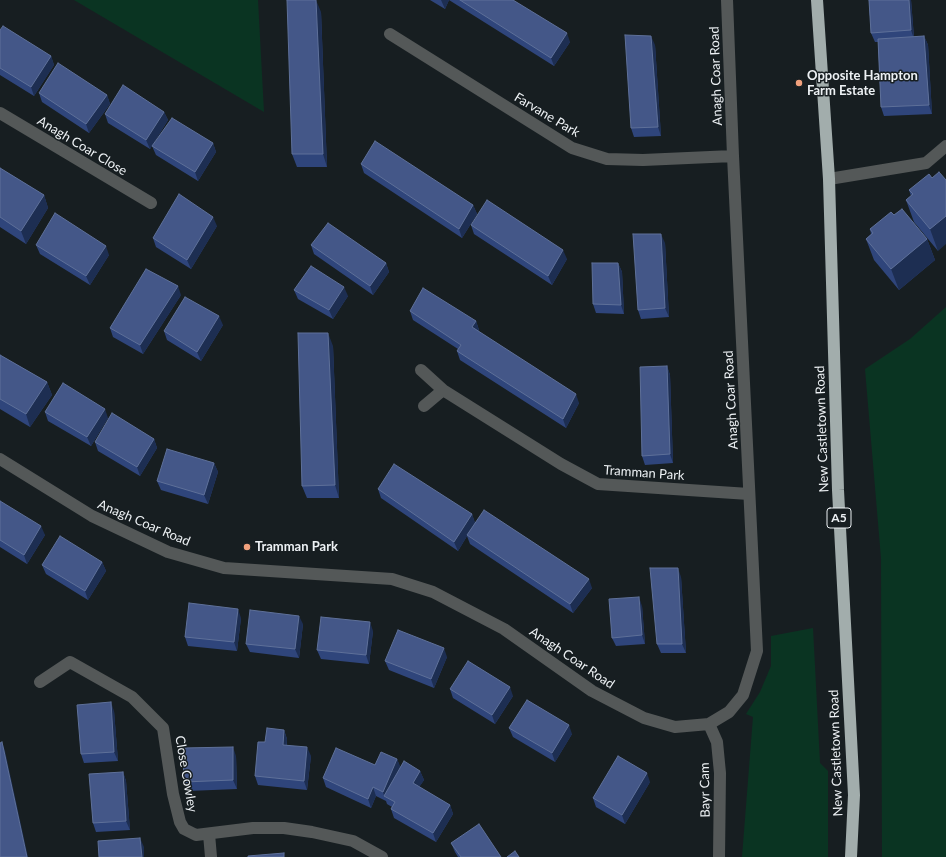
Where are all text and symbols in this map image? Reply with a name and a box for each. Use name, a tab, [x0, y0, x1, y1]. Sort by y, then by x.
street label: Anagh Coar Road	[706, 26, 726, 126]
place label: Opposite Hampton Farm Estate	[807, 68, 918, 99]
marker: Opposite Hampton Farm Estate	[794, 78, 804, 88]
street label: Farvane Park	[511, 89, 583, 141]
street label: Anagh Coar Close	[34, 113, 130, 179]
street label: Anagh Coar Road	[721, 350, 741, 450]
street label: New Castletown Road	[812, 365, 832, 493]
street label: Tramman Park	[603, 462, 685, 484]
street label: Anagh Coar Road	[95, 496, 193, 550]
road number: A5	[827, 508, 851, 528]
place label: Tramman Park	[255, 539, 338, 555]
marker: Tramman Park	[242, 542, 252, 552]
street label: Anagh Coar Road	[527, 624, 617, 692]
street label: New Castletown Road	[826, 689, 846, 817]
street label: Close Cowley	[172, 735, 200, 813]
street label: Bayr Cam	[697, 762, 713, 818]

